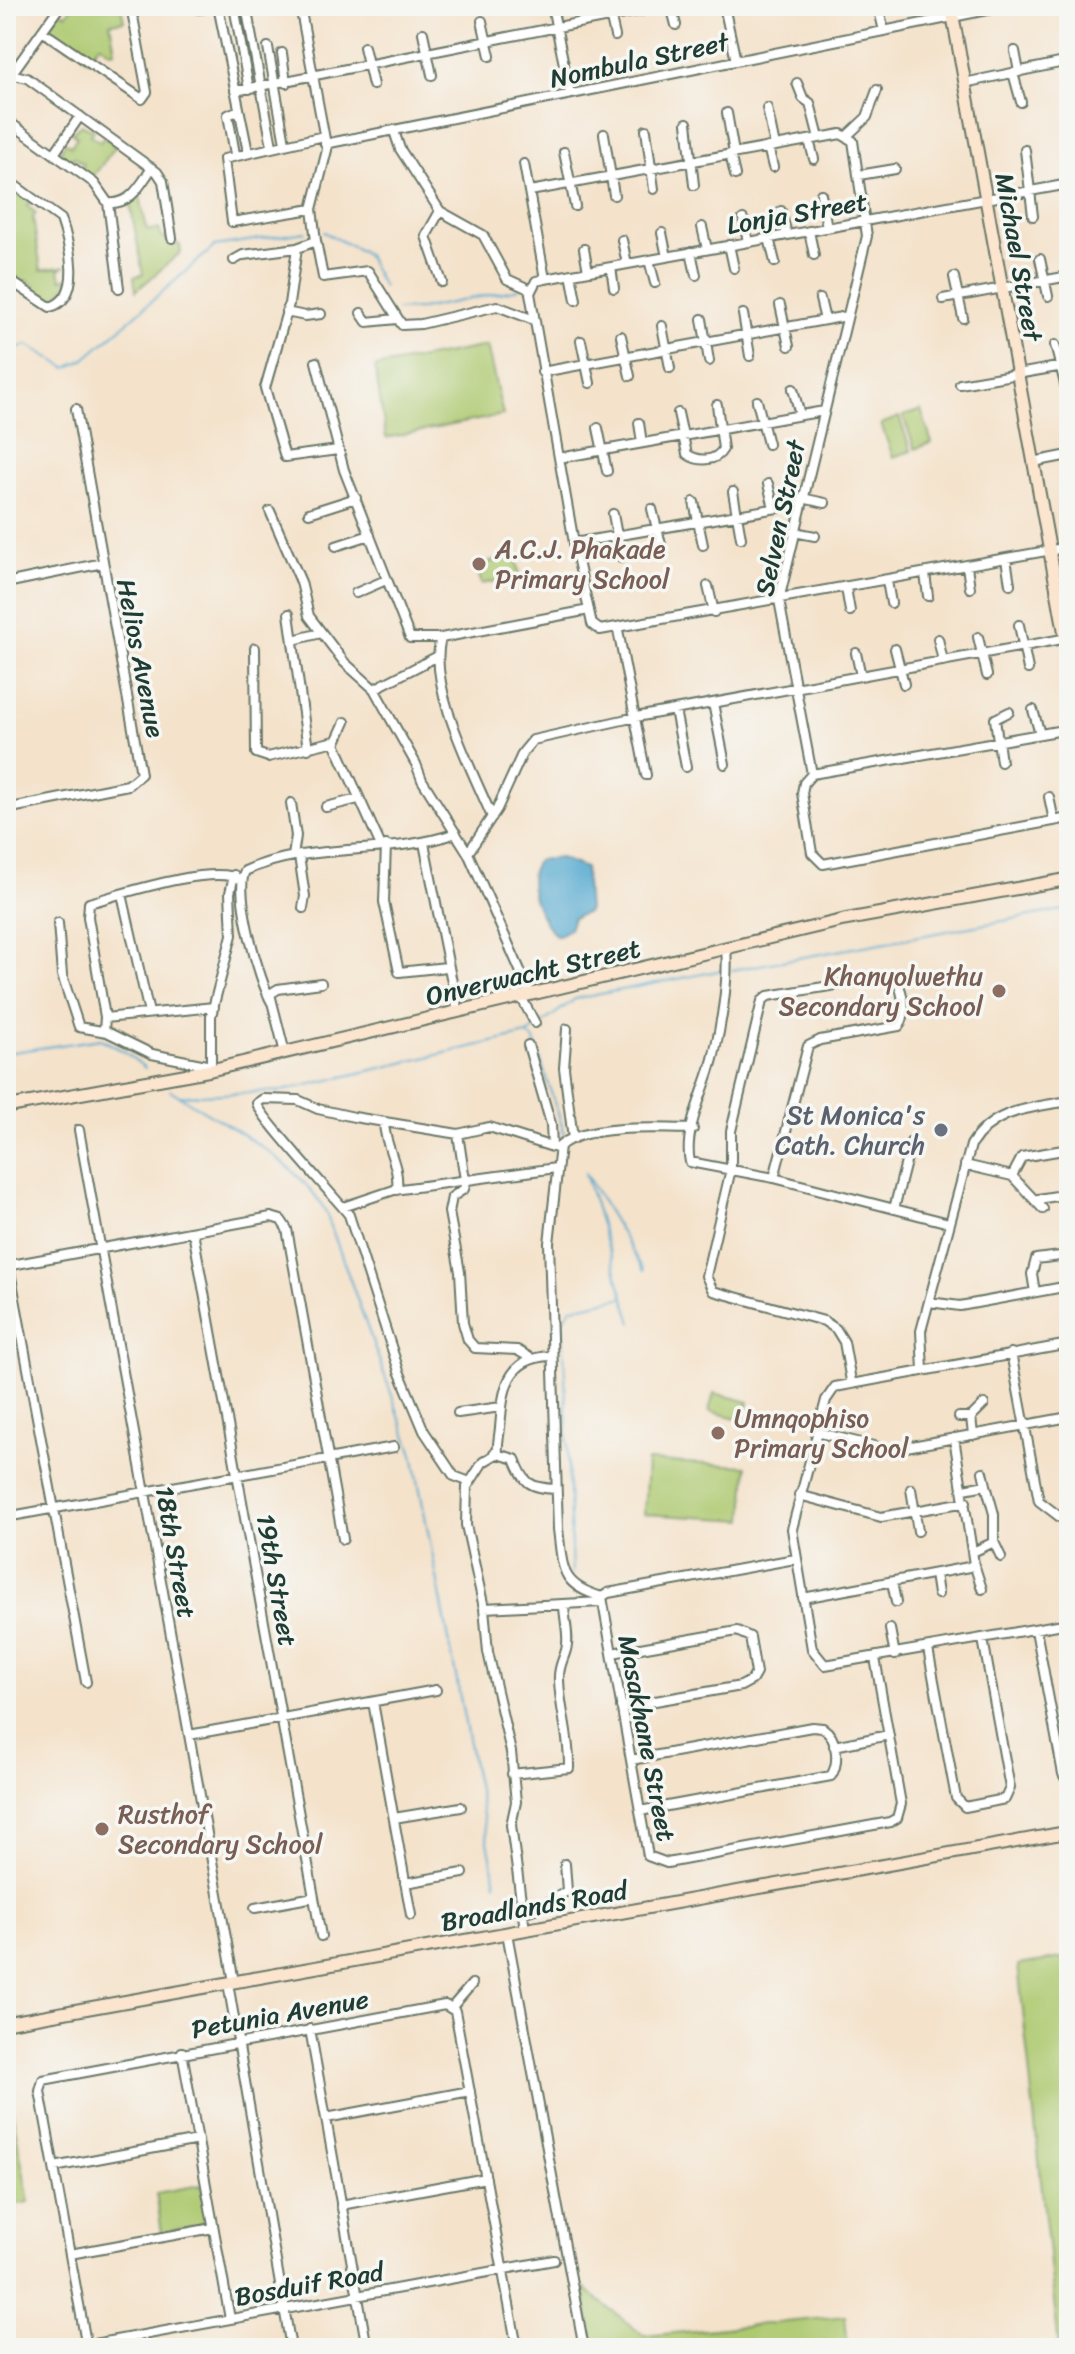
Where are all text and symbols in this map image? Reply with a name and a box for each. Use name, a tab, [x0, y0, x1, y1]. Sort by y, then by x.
street label: Nombula Street	[545, 18, 734, 101]
street label: Michael Street	[982, 169, 1057, 346]
street label: Lonja Street	[723, 178, 871, 248]
street label: Selven Street	[741, 434, 819, 600]
place label: A.C.J. Phakade Primary School	[494, 526, 670, 602]
marker: A.C.J. Phakade Primary School	[470, 555, 488, 573]
street label: Helios Avenue	[103, 575, 179, 742]
street label: Onverwacht Street	[421, 925, 645, 1019]
place label: Khanyolwethu Secondary School	[779, 953, 984, 1029]
marker: Khanyolwethu Secondary School	[990, 982, 1008, 1000]
place label: St Monica's Cath. Church	[775, 1092, 926, 1168]
marker: St Monica's Cath. Church	[932, 1121, 950, 1139]
place label: Umnqophiso Primary School	[734, 1395, 909, 1471]
marker: Umnqophiso Primary School	[709, 1424, 727, 1442]
street label: 18th Street	[142, 1482, 210, 1622]
street label: 19th Street	[243, 1510, 311, 1650]
street label: Masakhane Street	[604, 1631, 690, 1845]
place label: Rusthof Secondary School	[118, 1791, 323, 1867]
marker: Rusthof Secondary School	[93, 1820, 111, 1838]
street label: Broadlands Road	[437, 1867, 633, 1945]
street label: Petunia Avenue	[188, 1976, 372, 2052]
street label: Bosduif Road	[231, 2248, 389, 2320]

